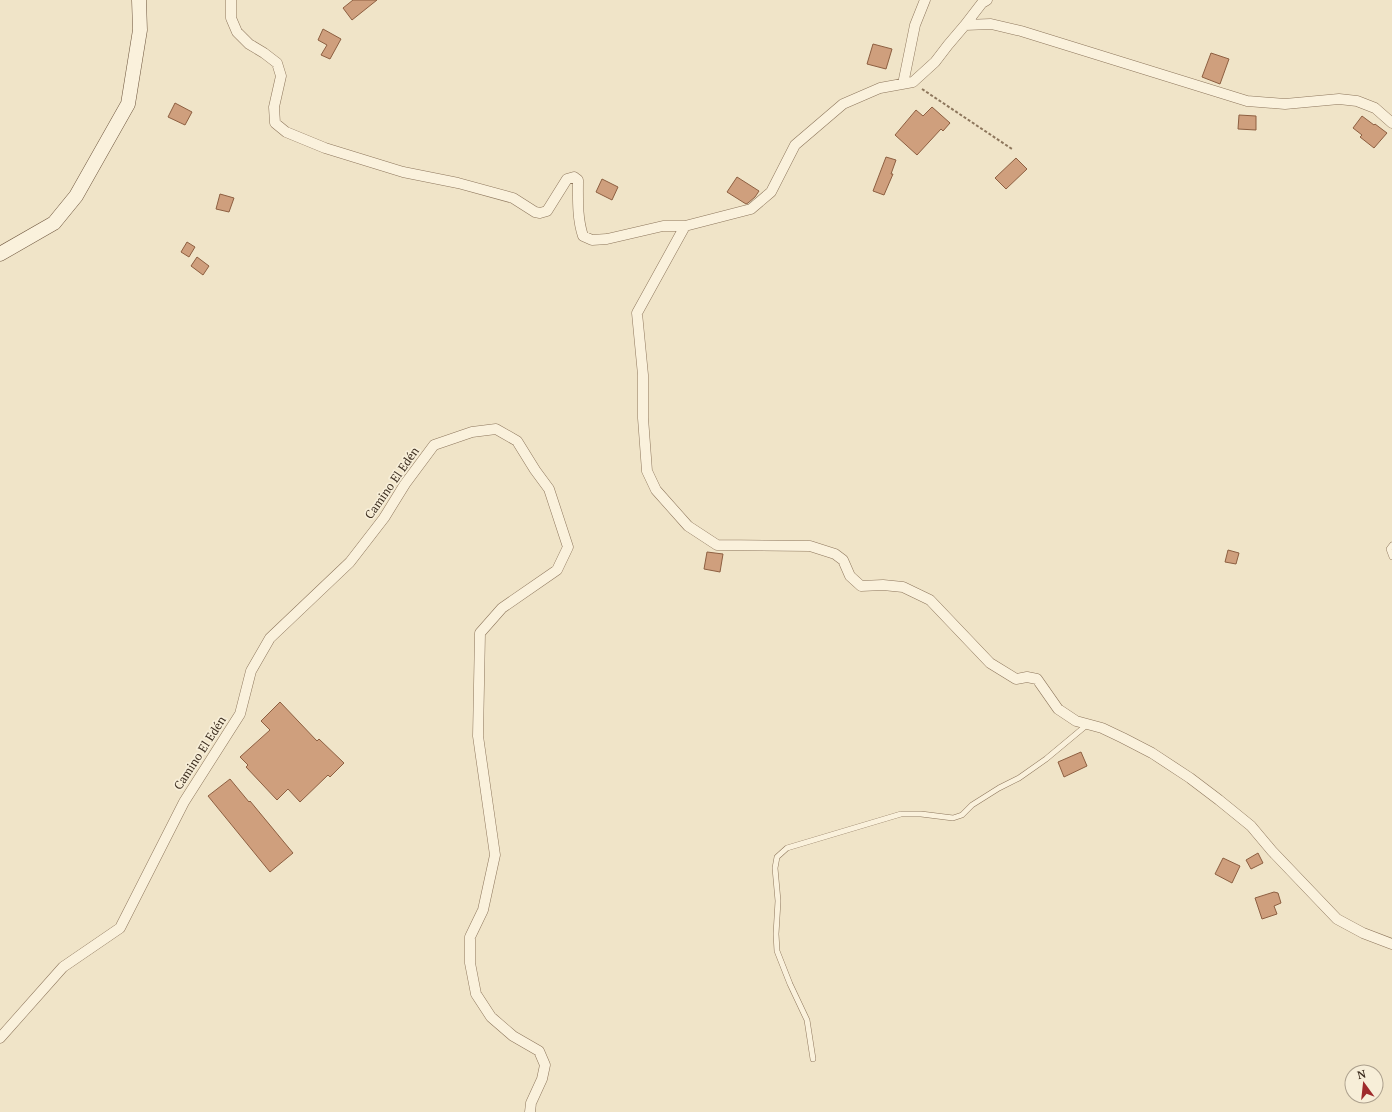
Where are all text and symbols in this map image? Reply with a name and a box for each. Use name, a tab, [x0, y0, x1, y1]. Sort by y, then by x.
street label: Camino El Edén	[361, 444, 422, 522]
street label: Camino El Edén	[170, 713, 229, 792]
north arrow	[1344, 1064, 1384, 1104]
text: N	[1356, 1066, 1368, 1082]

